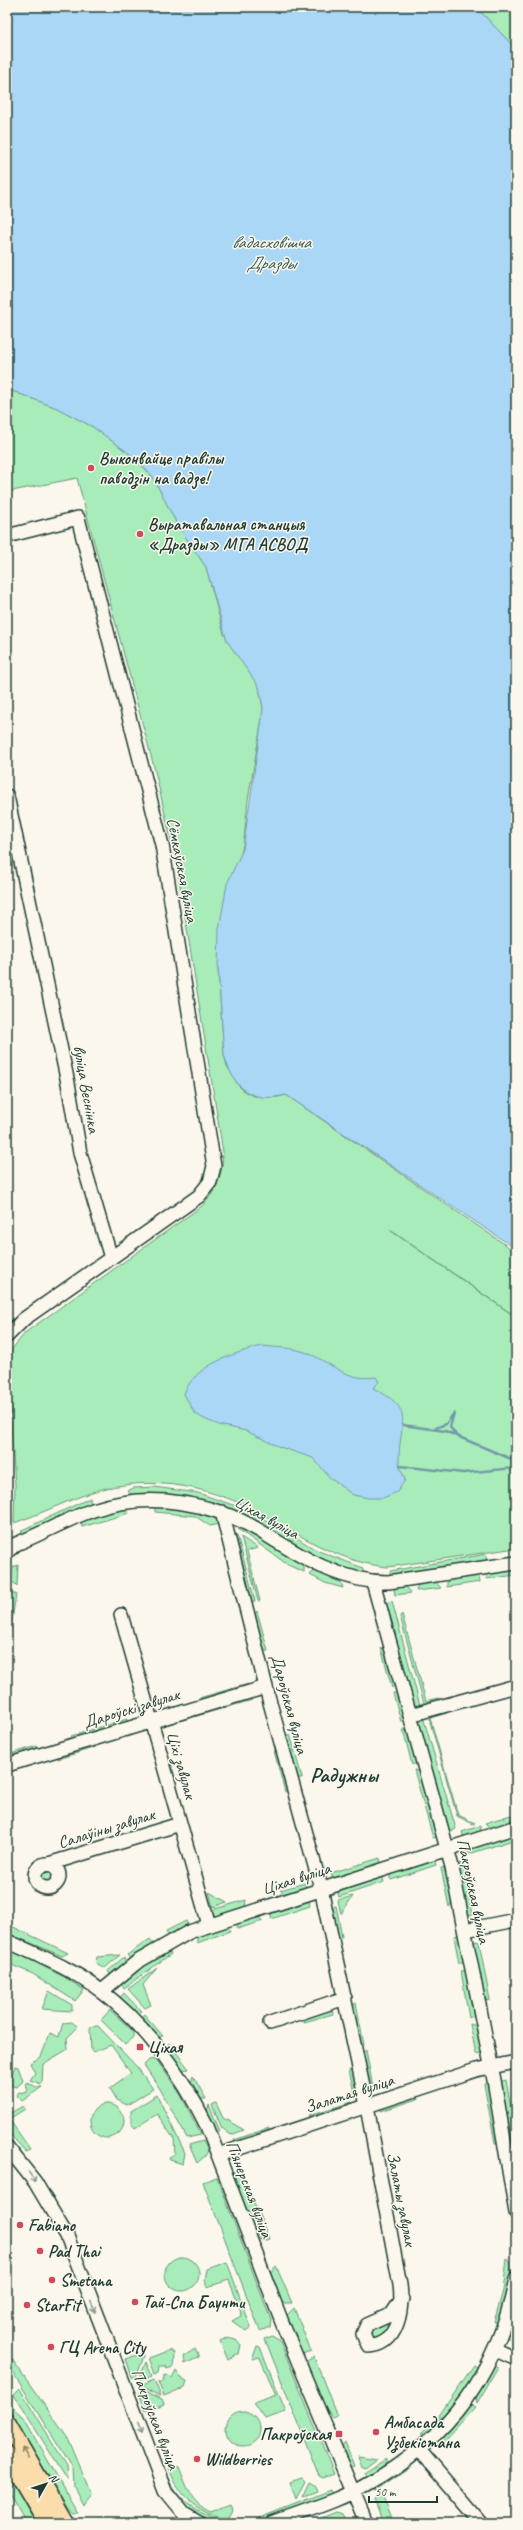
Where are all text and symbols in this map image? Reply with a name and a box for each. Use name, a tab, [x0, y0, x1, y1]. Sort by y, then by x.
water label: вадасховішча Дразды	[232, 231, 312, 274]
place label: Выконвайце правілы паводзін на вадзе!	[99, 448, 225, 490]
marker: Выконвайце правілы паводзін на вадзе!	[86, 463, 96, 473]
place label: Выратавальная станцыя «Дразды» МГА АСВОД	[148, 514, 308, 556]
marker: Выратавальная станцыя «Дразды» МГА АСВОД	[135, 529, 145, 539]
street label: Сёмкаўская вуліца	[162, 816, 203, 926]
street label: вуліца Веснінка	[68, 1044, 105, 1136]
street label: Ціхая вуліца	[231, 1491, 304, 1545]
street label: Дароўская вуліца	[266, 1652, 313, 1758]
street label: Дароўскі завулак	[81, 1683, 184, 1734]
street label: Ціхі завулак	[161, 1729, 202, 1803]
district label: Радужны	[310, 1762, 380, 1789]
street label: Салаўіны завулак	[55, 1803, 159, 1854]
street label: Пакроўская вуліца	[452, 1837, 495, 1947]
street label: Ціхая вуліца	[259, 1857, 335, 1899]
place label: Ціхая	[148, 2037, 183, 2058]
marker: Ціхая	[135, 2042, 145, 2052]
street label: Залатая вуліца	[302, 2069, 398, 2118]
street label: Піянерская вуліца	[221, 2138, 278, 2242]
street label: Залаты завулак	[381, 2150, 421, 2250]
one-way arrow	[28, 2172, 36, 2183]
place label: Fabiano	[28, 2215, 77, 2236]
marker: Fabiano	[15, 2220, 25, 2230]
place label: Pad Thai	[48, 2241, 102, 2262]
marker: Pad Thai	[35, 2246, 45, 2256]
place label: Smetana	[60, 2270, 113, 2291]
marker: Smetana	[47, 2275, 57, 2285]
place label: Тай-Спа Баунти	[143, 2292, 246, 2313]
place label: StarFit	[35, 2295, 82, 2316]
marker: Тай-Спа Баунти	[130, 2297, 140, 2307]
marker: StarFit	[22, 2300, 32, 2310]
one-way arrow	[90, 2300, 98, 2312]
place label: ГЦ Arena City	[59, 2337, 147, 2358]
marker: ГЦ Arena City	[46, 2342, 56, 2352]
street label: Пакроўская вуліца	[127, 2366, 185, 2474]
place label: Амбасада Узбекістана	[384, 2412, 461, 2454]
one-way arrow	[136, 2422, 144, 2434]
place label: Пакроўская	[260, 2424, 332, 2445]
marker: Амбасада Узбекістана	[371, 2427, 381, 2437]
marker: Пакроўская	[334, 2429, 344, 2439]
one-way arrow	[21, 2447, 29, 2459]
place label: Wildberries	[205, 2449, 273, 2470]
marker: Wildberries	[192, 2454, 202, 2464]
north arrow	[26, 2464, 66, 2504]
text: N	[46, 2471, 63, 2486]
scale bar	[369, 2478, 437, 2504]
text: 50 m	[375, 2484, 397, 2500]

